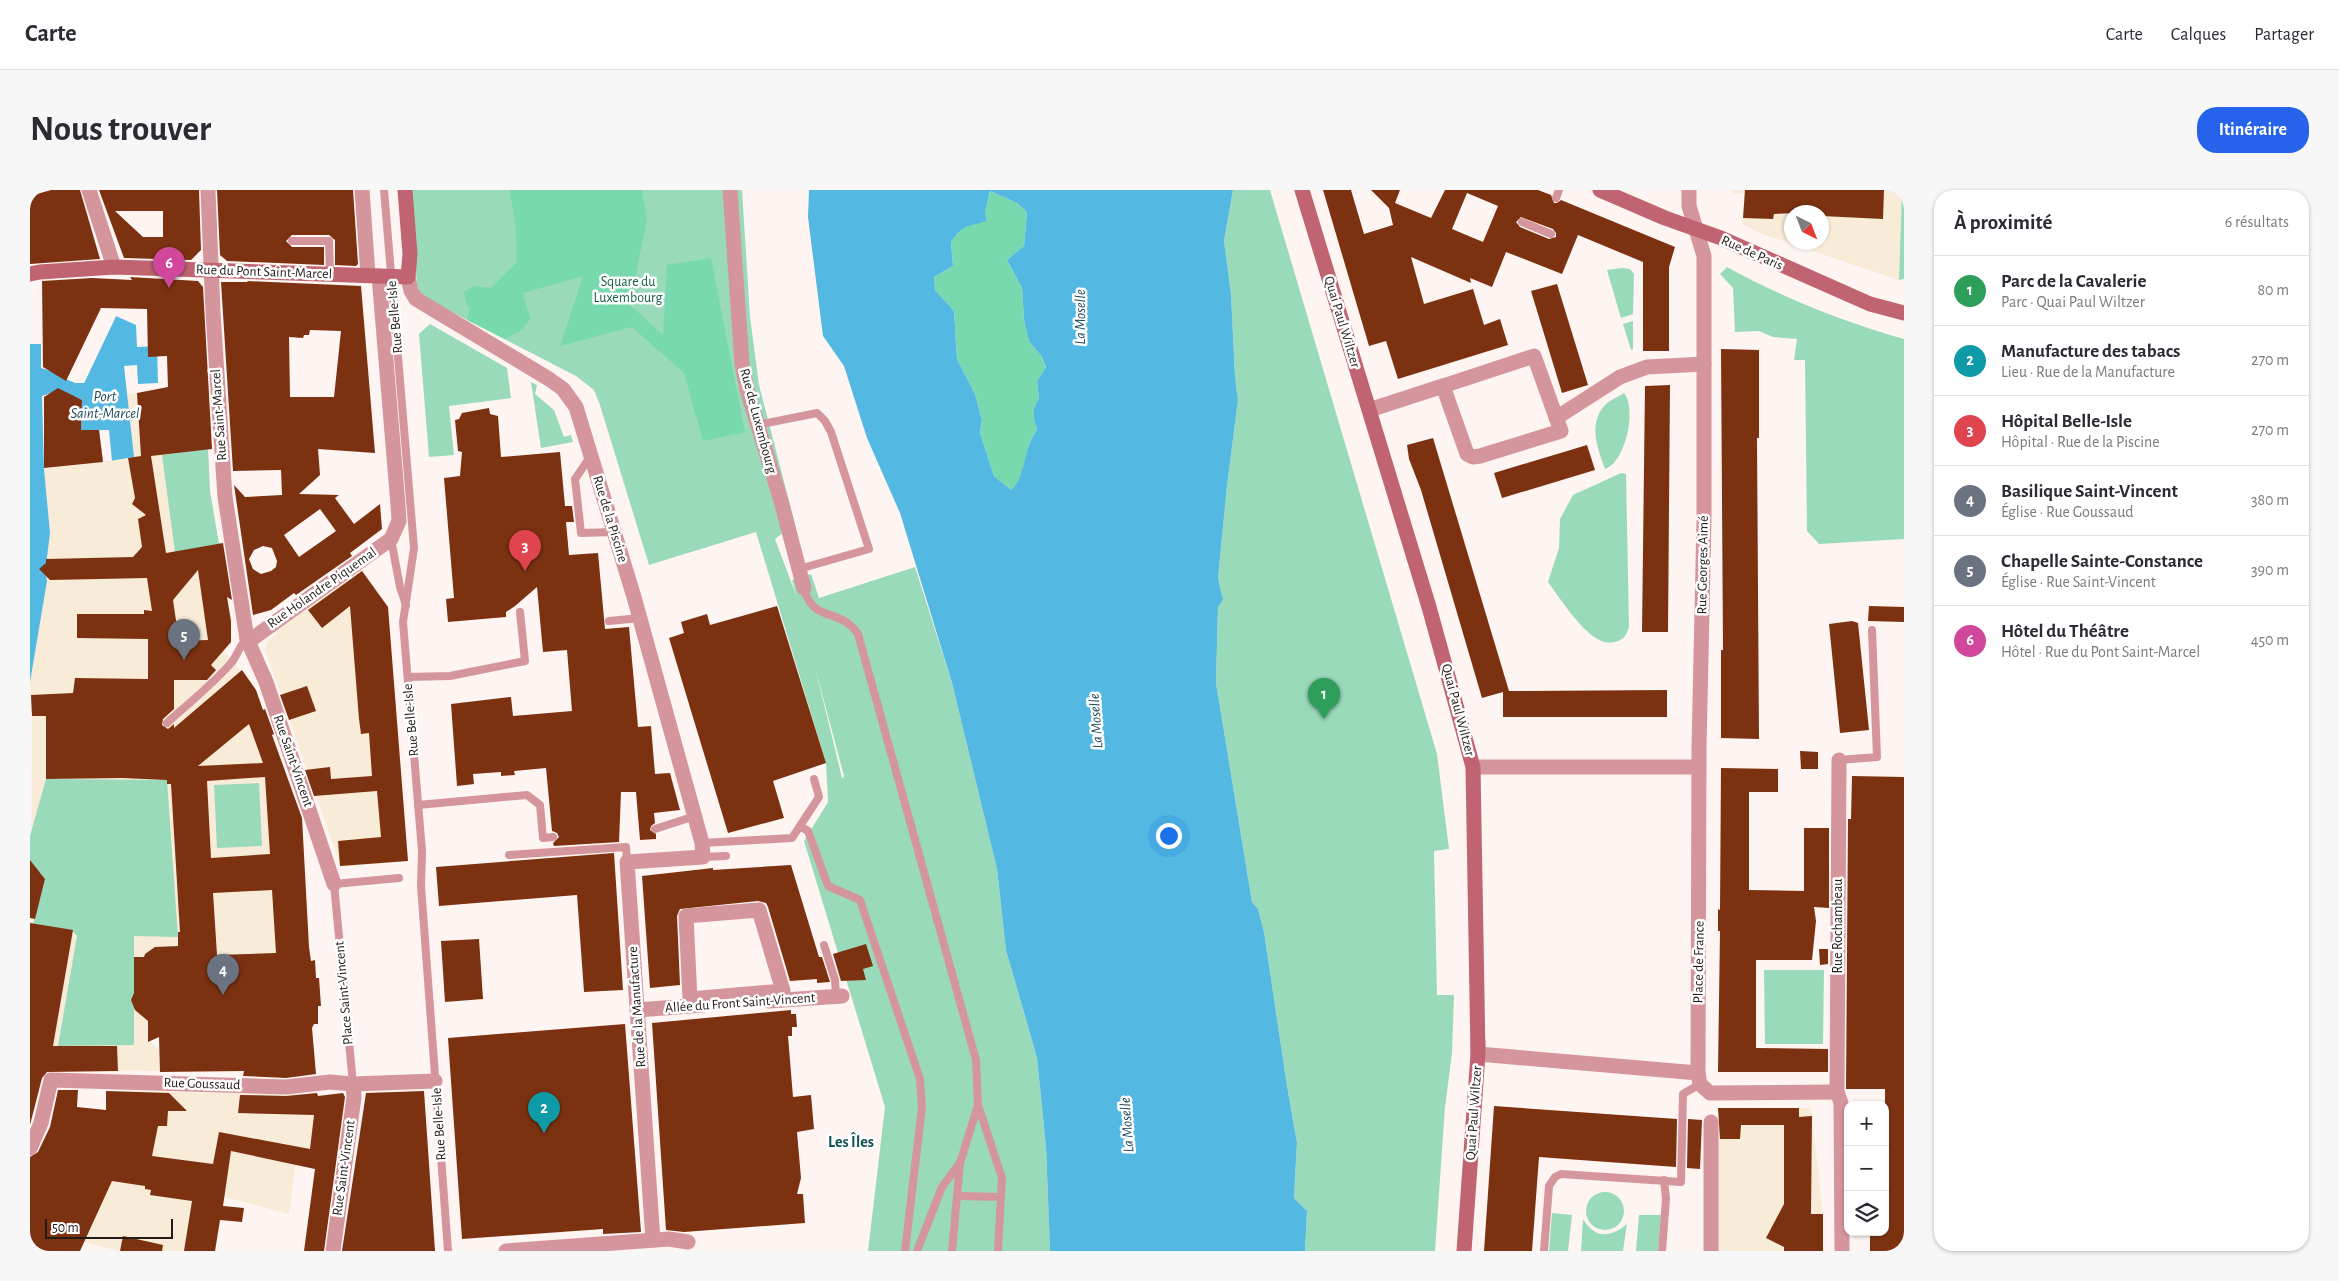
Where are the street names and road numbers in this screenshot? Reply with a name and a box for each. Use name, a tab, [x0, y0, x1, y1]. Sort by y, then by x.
street label: Rue de Paris	[1719, 233, 1785, 273]
street label: Rue du Pont Saint-Marcel	[196, 263, 332, 281]
street label: Quai Paul Wiltzer	[1321, 275, 1363, 370]
street label: Rue Belle-Isle	[385, 280, 405, 354]
street label: Rue de Luxembourg	[737, 367, 779, 475]
street label: Rue Saint-Marcel	[209, 369, 229, 461]
street label: Rue de la Piscine	[590, 474, 630, 564]
street label: Rue Georges Aimé	[1695, 515, 1711, 615]
street label: Rue Holandre Piquemal	[265, 545, 379, 631]
street label: Quai Paul Wiltzer	[1439, 662, 1477, 758]
street label: Rue Belle-Isle	[401, 683, 421, 757]
street label: Rue Saint-Vincent	[271, 713, 315, 809]
street label: Rue Rochambeau	[1831, 879, 1845, 973]
street label: Place de France	[1691, 921, 1707, 1003]
street label: Place Saint-Vincent	[332, 940, 356, 1046]
street label: Rue de la Manufacture	[626, 946, 648, 1068]
street label: Allée du Front Saint-Vincent	[664, 991, 816, 1015]
street label: Quai Paul Wiltzer	[1464, 1065, 1484, 1161]
street label: Rue Goussaud	[163, 1076, 241, 1092]
street label: Rue Belle-Isle	[429, 1087, 449, 1161]
street label: Rue Saint-Vincent	[330, 1119, 358, 1217]

